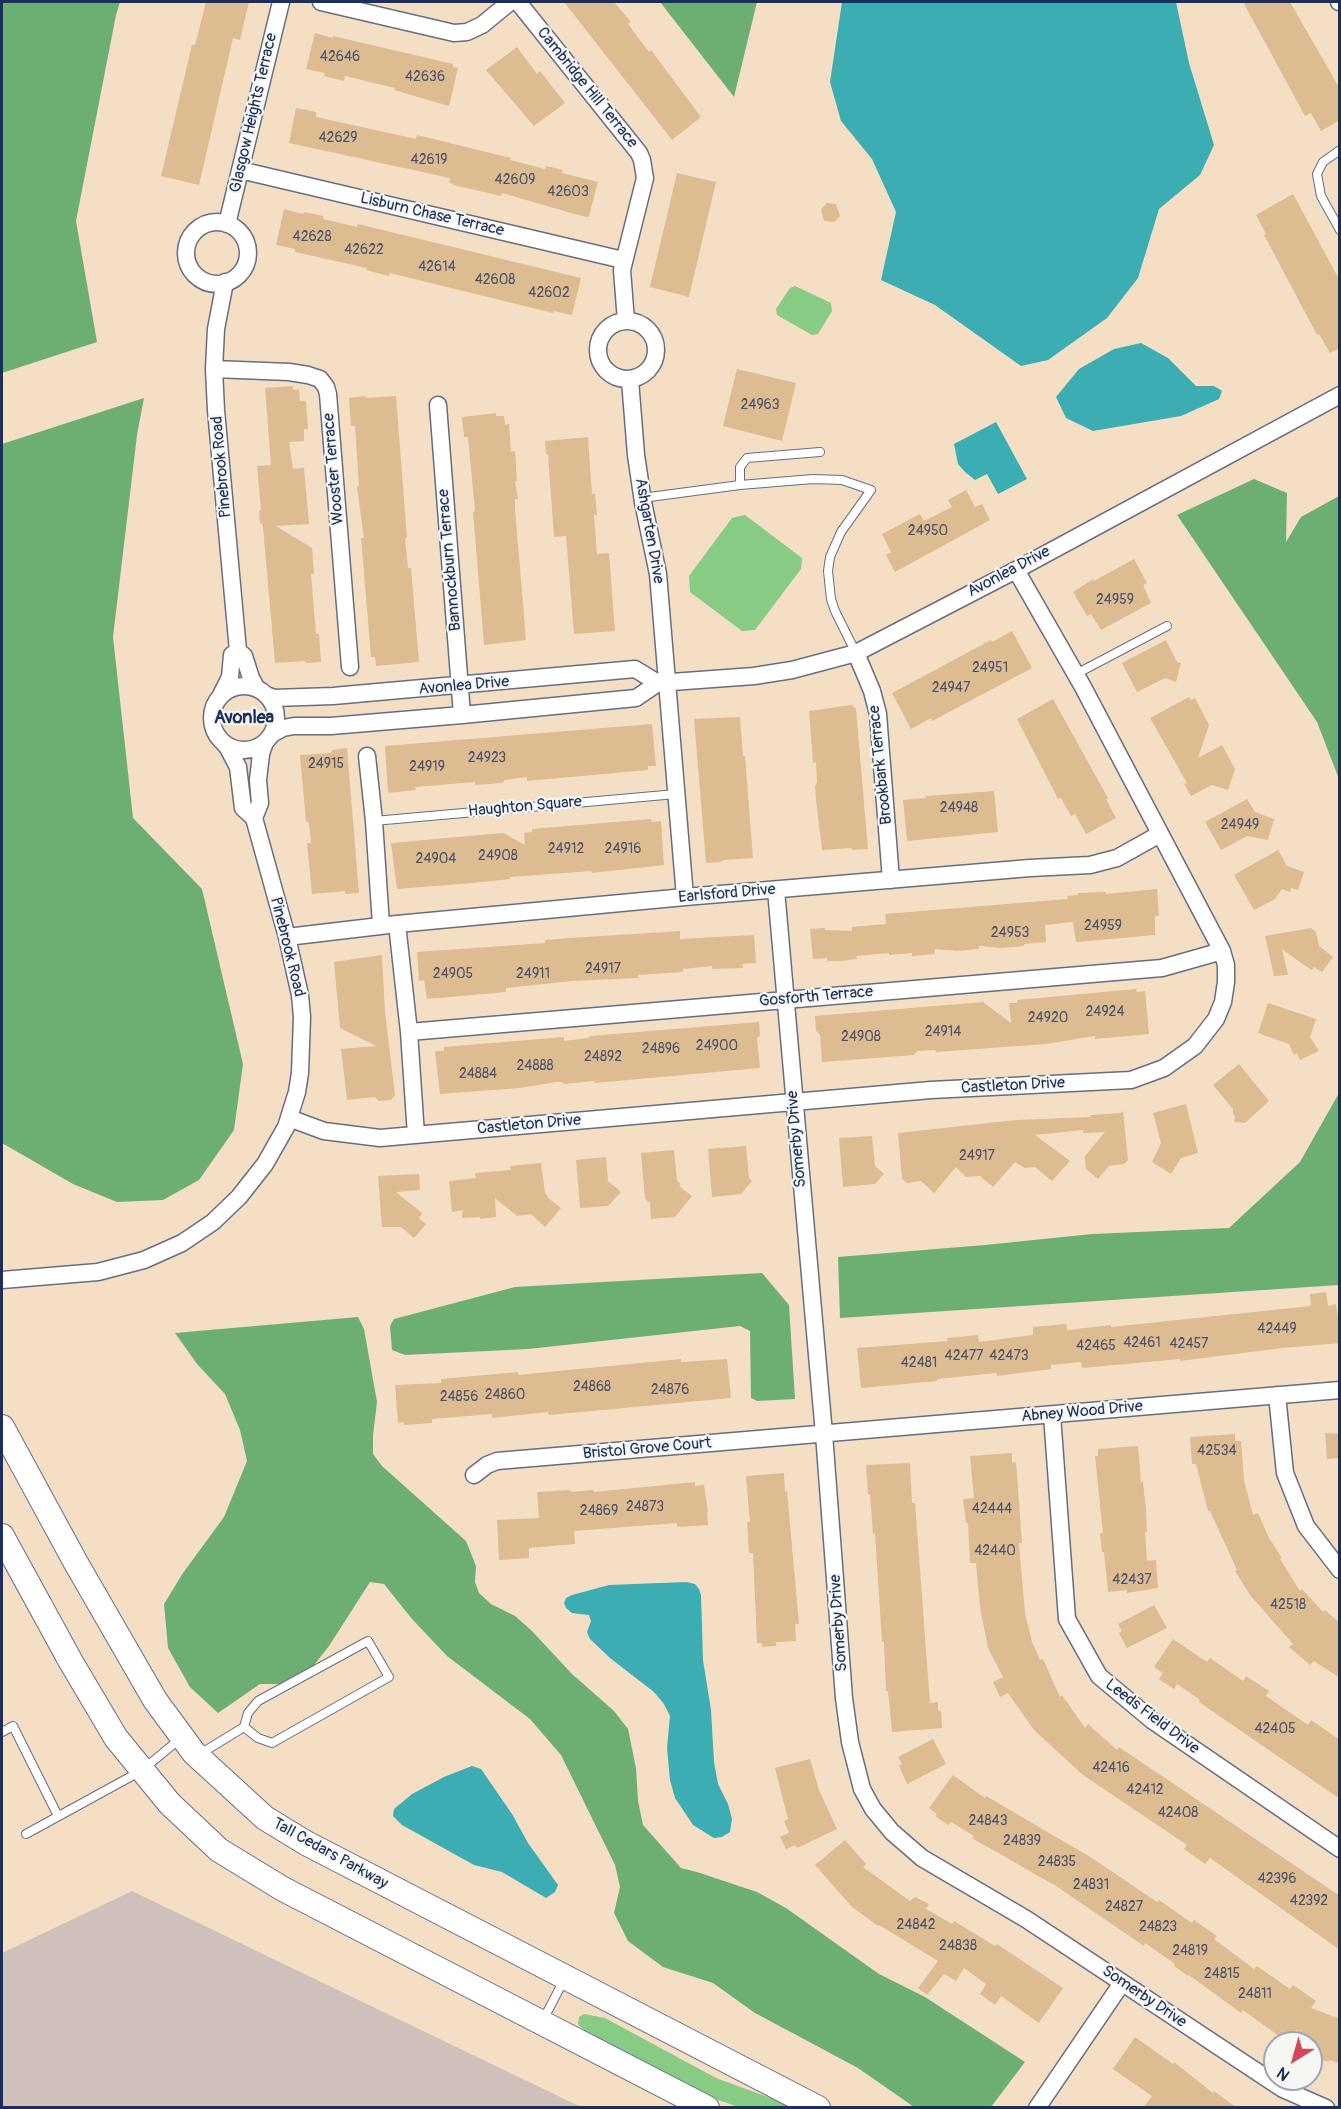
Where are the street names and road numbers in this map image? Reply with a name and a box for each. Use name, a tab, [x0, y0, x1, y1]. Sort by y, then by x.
street label: Cambridge Hill Terrace	[532, 24, 642, 152]
street label: Glasgow Heights Terrace	[226, 31, 282, 195]
street label: Lisburn Chase Terrace	[358, 189, 506, 241]
street label: Wooster Terrace	[320, 412, 348, 526]
street label: Pinebrook Road	[208, 415, 236, 519]
street label: Ashgarten Drive	[630, 477, 668, 585]
street label: Bannockburn Terrace	[434, 488, 466, 632]
street label: Avonlea Drive	[964, 542, 1054, 602]
street label: Avonlea Drive	[418, 672, 510, 700]
street label: Brookbark Terrace	[865, 704, 897, 826]
street label: Haughton Square	[467, 792, 583, 822]
street label: Earlsford Drive	[678, 880, 776, 908]
street label: Pinebrook Road	[265, 895, 309, 999]
street label: Gosforth Terrace	[758, 982, 874, 1012]
street label: Castleton Drive	[960, 1074, 1066, 1098]
street label: Somerby Drive	[783, 1090, 811, 1188]
street label: Castleton Drive	[476, 1111, 582, 1139]
street label: Abney Wood Drive	[1020, 1397, 1144, 1427]
street label: Bristol Grove Court	[582, 1434, 712, 1464]
street label: Somerby Drive	[826, 1574, 852, 1672]
street label: Leeds Field Drive	[1101, 1675, 1203, 1759]
street label: Tall Cedars Parkway	[269, 1814, 391, 1894]
street label: Somerby Drive	[1098, 1962, 1190, 2032]

